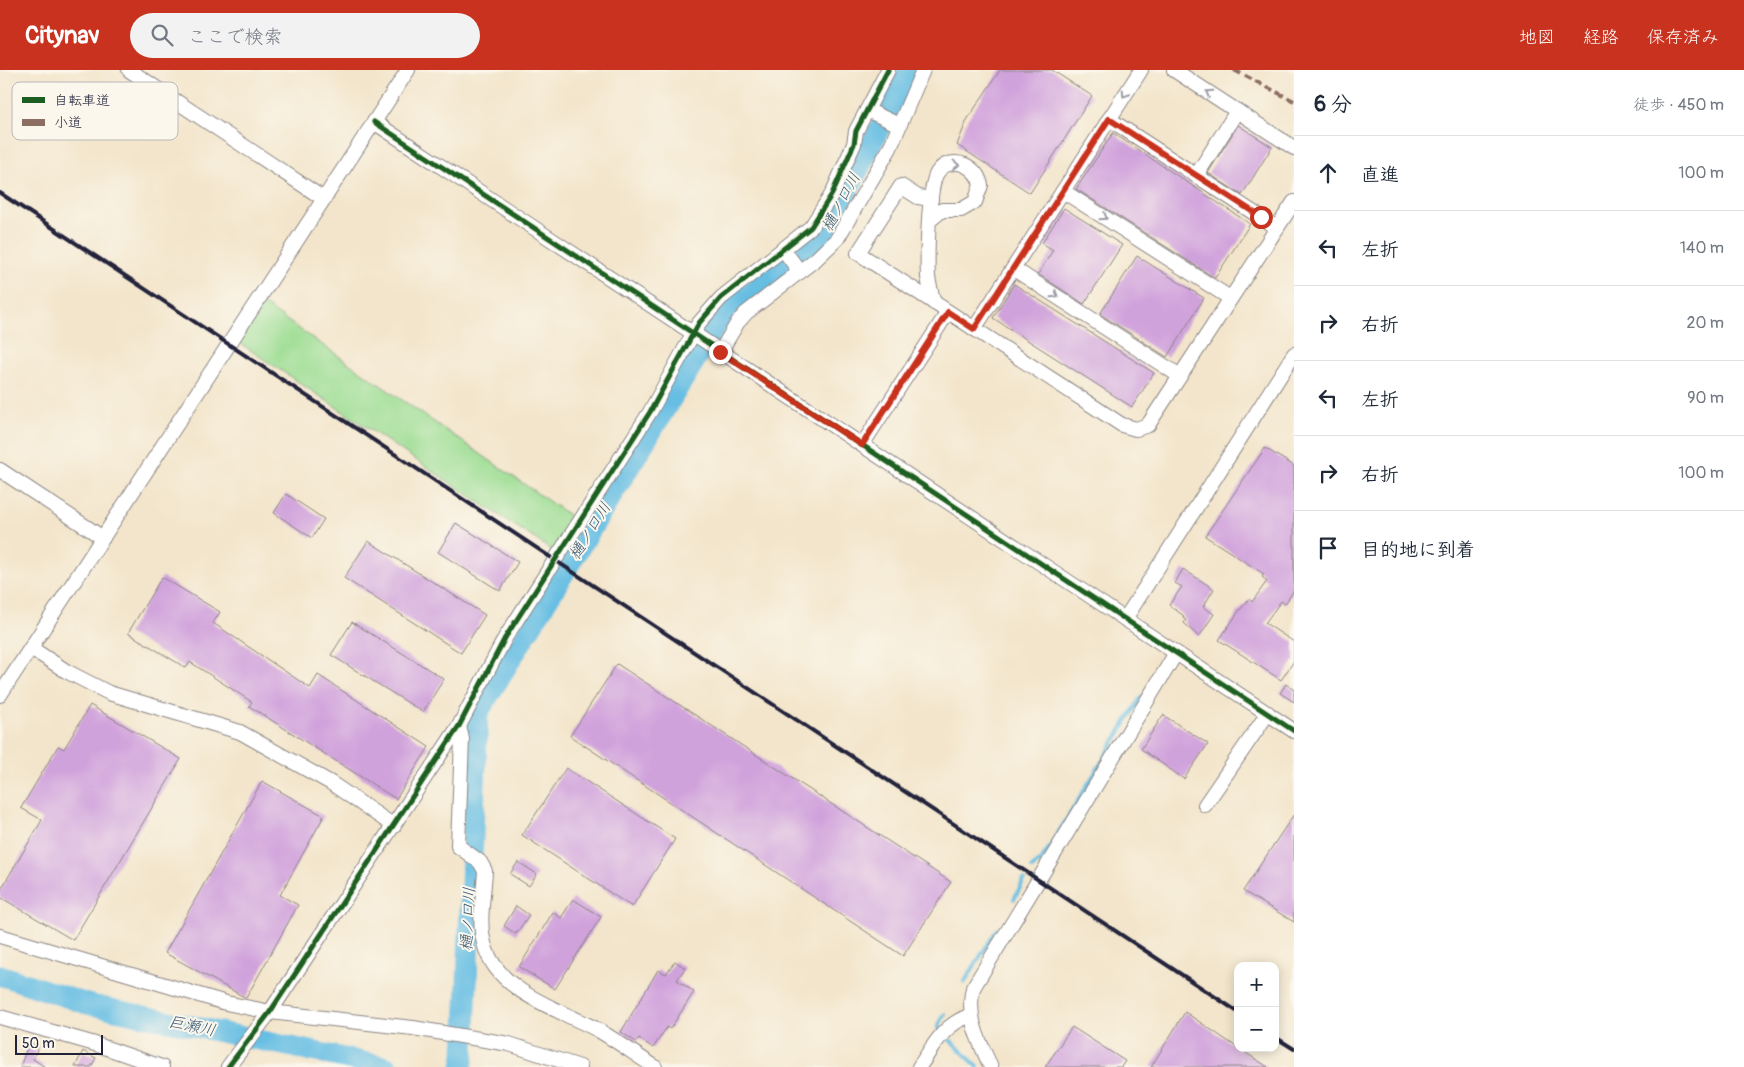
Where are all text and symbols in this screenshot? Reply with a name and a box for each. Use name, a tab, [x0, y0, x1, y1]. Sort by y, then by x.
search box	[130, 13, 480, 58]
text: Citynav	[25, 21, 100, 50]
icon: search	[148, 21, 176, 49]
text: ここで検索	[188, 25, 283, 49]
text: 地図	[1519, 26, 1555, 49]
text: 経路	[1583, 26, 1619, 49]
text: 保存済み	[1647, 26, 1719, 49]
legend	[12, 82, 178, 140]
one-way arrow	[1122, 89, 1131, 98]
one-way arrow	[1205, 90, 1215, 99]
text: 6 分	[1314, 91, 1352, 118]
text: 自転車道	[54, 92, 110, 109]
text: 徒歩 · 450 m	[1633, 95, 1724, 115]
text: 小道	[54, 114, 82, 131]
one-way arrow	[952, 159, 960, 170]
icon: ahead	[1314, 159, 1342, 187]
text: 直進	[1361, 163, 1399, 187]
text: 100 m	[1678, 163, 1724, 183]
water label: 樋ノ口川	[817, 169, 865, 235]
route start	[1250, 206, 1273, 229]
one-way arrow	[1099, 211, 1108, 221]
icon: left	[1314, 234, 1342, 262]
text: 左折	[1361, 238, 1399, 262]
text: 140 m	[1680, 238, 1724, 258]
one-way arrow	[1049, 289, 1059, 298]
icon: right	[1314, 309, 1342, 337]
text: 右折	[1361, 313, 1399, 337]
text: 20 m	[1686, 313, 1724, 333]
route end	[709, 341, 732, 364]
icon: left	[1314, 384, 1342, 412]
text: 左折	[1361, 388, 1399, 412]
text: 90 m	[1687, 388, 1724, 408]
icon: right	[1314, 459, 1342, 487]
text: 右折	[1361, 463, 1399, 487]
text: 100 m	[1678, 463, 1724, 483]
water label: 樋ノ口川	[565, 499, 615, 563]
icon: arrive	[1314, 534, 1342, 562]
text: 目的地に到着	[1361, 538, 1475, 562]
water label: 樋ノ口川	[456, 887, 480, 951]
map controls	[1234, 962, 1279, 1052]
button: +	[1234, 962, 1279, 1007]
button: −	[1234, 1007, 1279, 1052]
water label: 巨瀬川	[166, 1011, 218, 1041]
scale bar	[15, 1032, 102, 1055]
text: 50 m	[22, 1035, 55, 1052]

